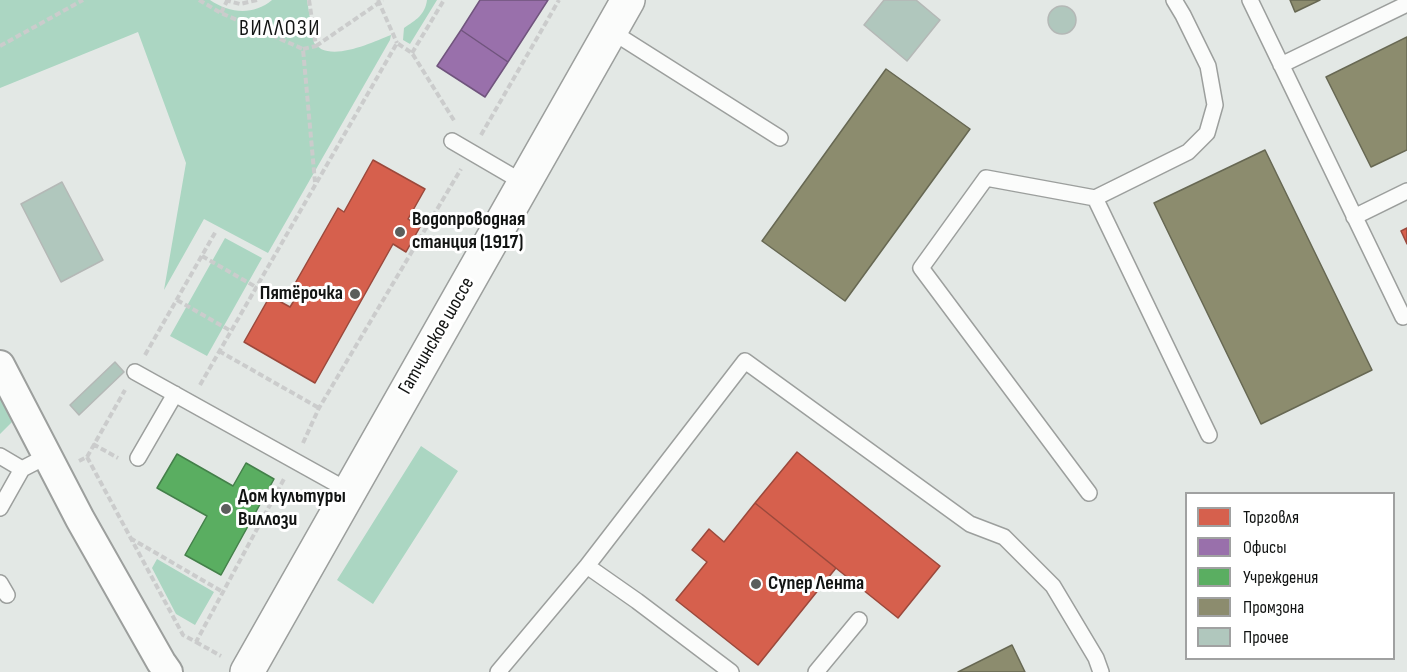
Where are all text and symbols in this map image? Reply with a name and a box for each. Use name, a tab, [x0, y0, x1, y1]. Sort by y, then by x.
district label: ВИЛЛОЗИ	[239, 16, 321, 42]
place label: Водопроводная станция (1917)	[412, 208, 525, 255]
marker: Водопроводная станция (1917)	[393, 225, 407, 239]
street label: Гатчинское шоссе	[394, 273, 480, 399]
place label: Пятёрочка	[260, 282, 343, 306]
marker: Пятёрочка	[348, 287, 362, 301]
place label: Дом культуры Виллози	[238, 485, 346, 532]
legend	[1185, 492, 1395, 660]
marker: Дом культуры Виллози	[219, 502, 233, 516]
text: Торговля	[1243, 507, 1299, 528]
text: Офисы	[1243, 537, 1287, 558]
text: Учреждения	[1243, 567, 1318, 588]
place label: Супер Лента	[768, 572, 864, 596]
marker: Супер Лента	[749, 577, 763, 591]
text: Промзона	[1243, 597, 1304, 618]
text: Прочее	[1243, 627, 1289, 648]

